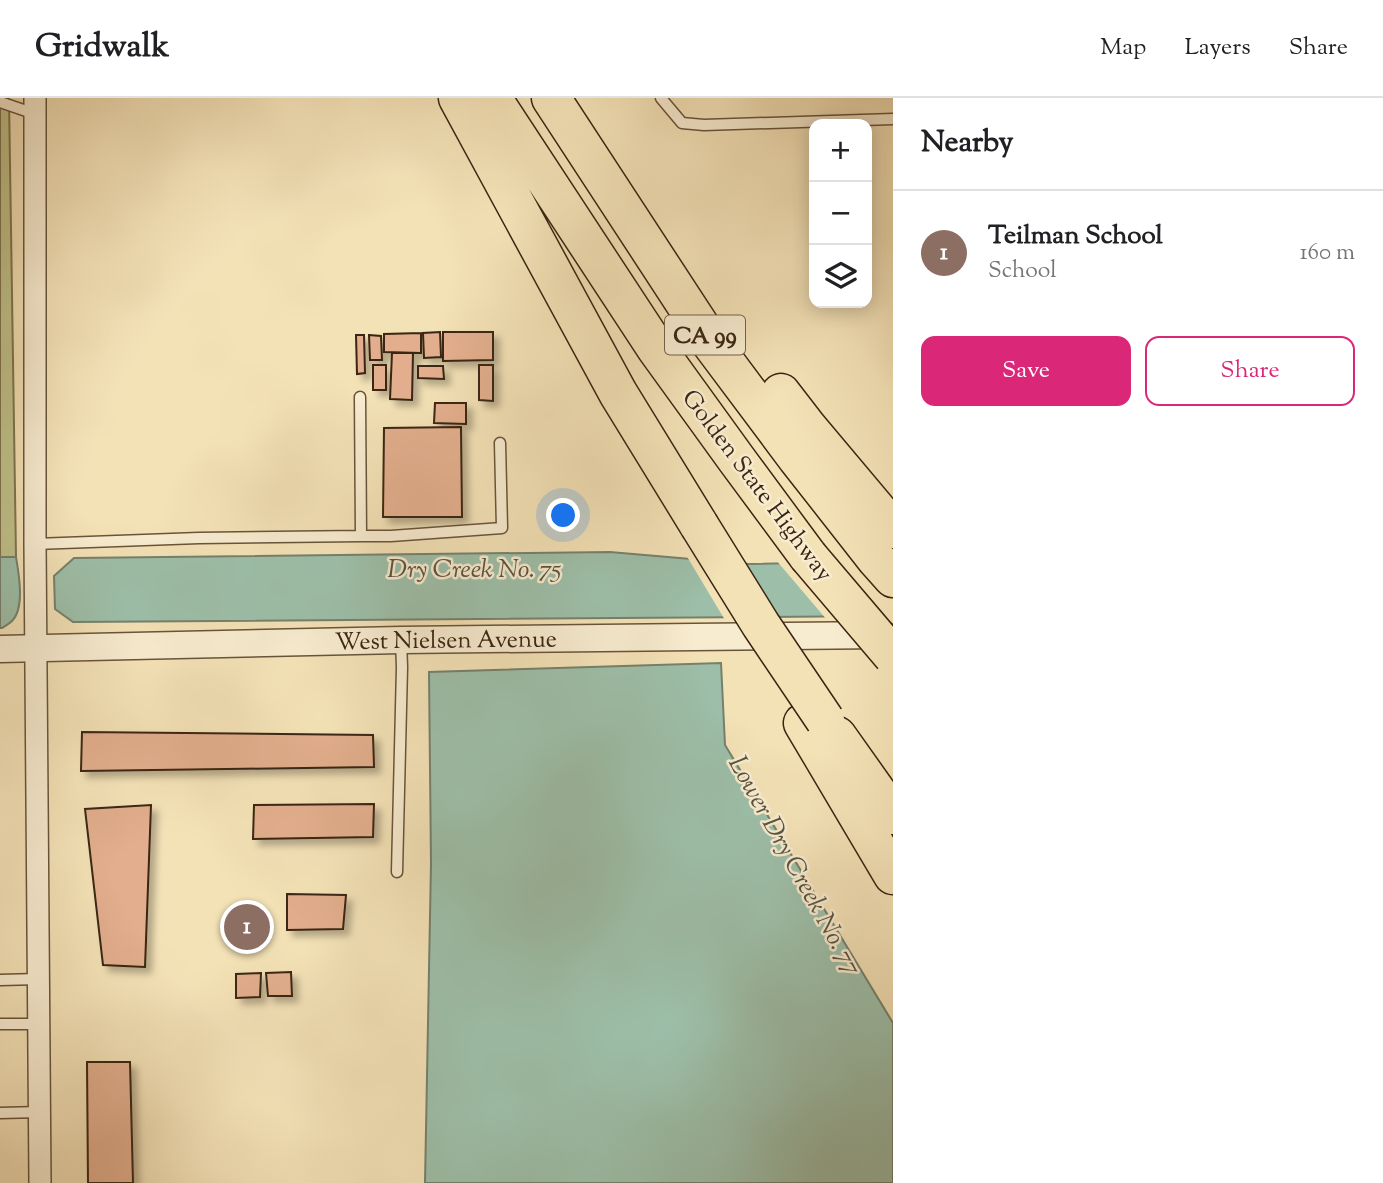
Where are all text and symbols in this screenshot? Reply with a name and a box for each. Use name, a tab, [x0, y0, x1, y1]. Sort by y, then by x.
text: Gridwalk	[35, 24, 169, 72]
text: Map	[1100, 31, 1146, 65]
text: Layers	[1184, 31, 1251, 65]
text: Share	[1289, 31, 1348, 65]
map controls	[809, 119, 872, 308]
button: +	[809, 119, 872, 182]
text: Nearby	[921, 122, 1013, 165]
button: −	[809, 182, 872, 245]
text: Teilman School	[988, 218, 1163, 255]
text: 1	[940, 237, 948, 270]
text: 160 m	[1300, 237, 1355, 270]
button: layers	[809, 245, 872, 308]
text: School	[988, 255, 1057, 288]
road number: CA 99	[665, 316, 745, 354]
button: Save	[921, 336, 1131, 406]
button: Share	[1145, 336, 1355, 406]
street label: Golden State Highway	[673, 383, 840, 589]
your location	[546, 498, 580, 532]
water label: Dry Creek No. 75	[387, 552, 561, 589]
street label: West Nielsen Avenue	[335, 623, 557, 660]
water label: Lower Dry Creek No. 77	[718, 749, 870, 983]
pin: 1	[224, 901, 270, 953]

